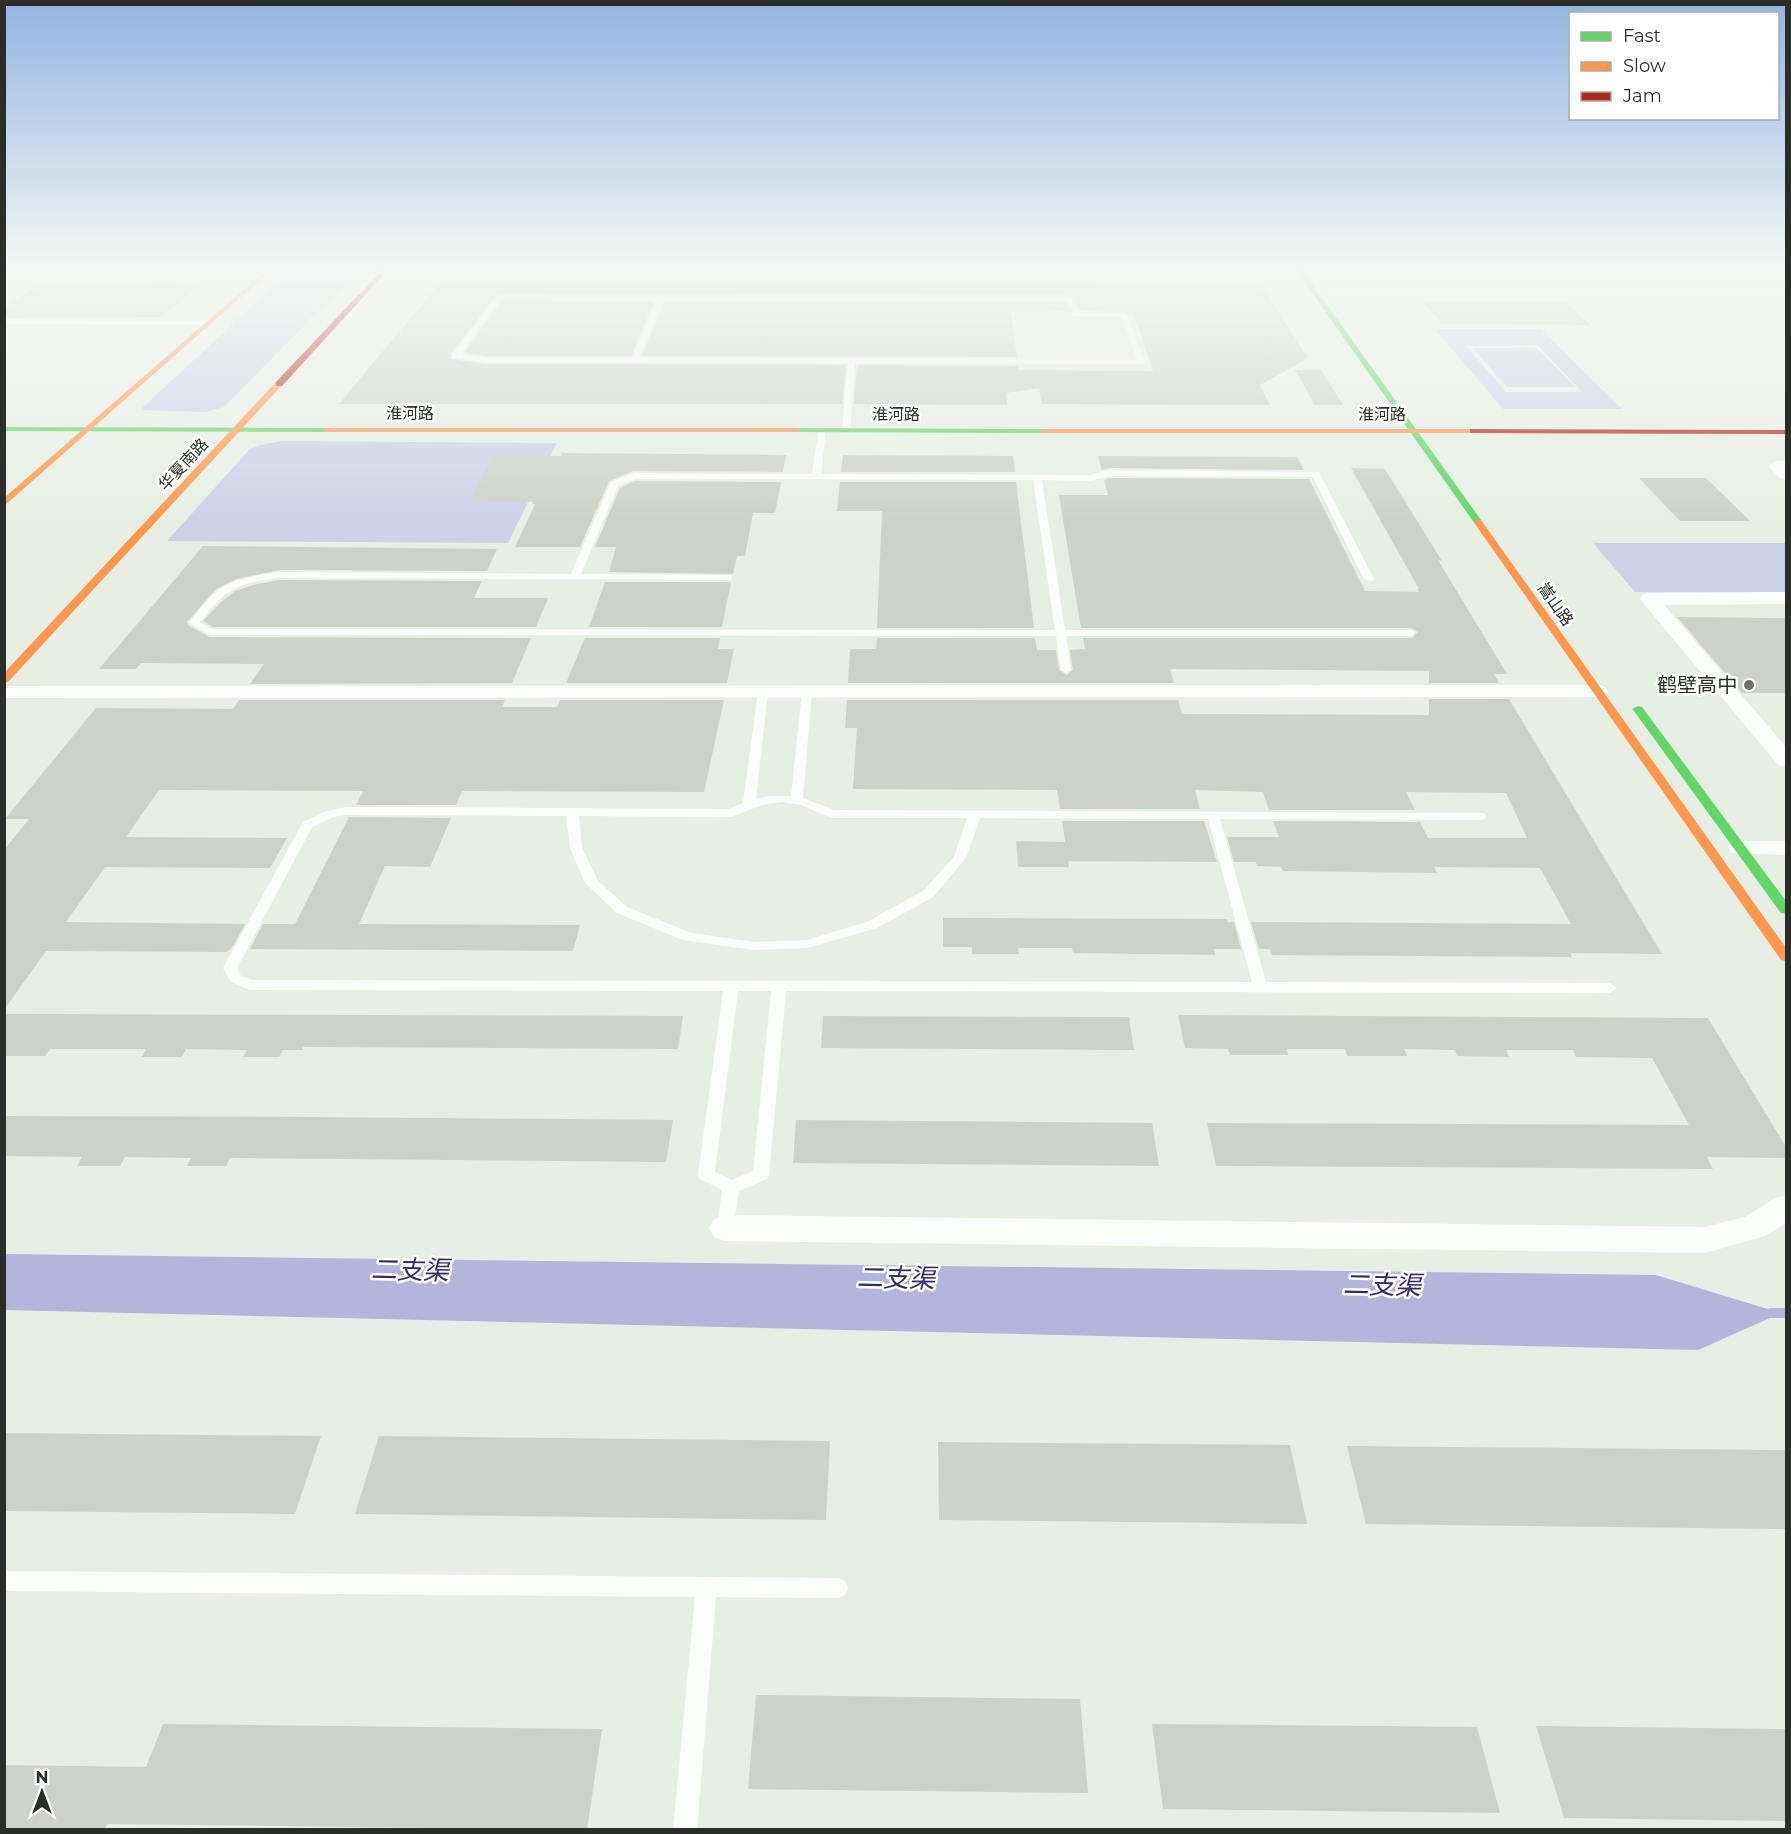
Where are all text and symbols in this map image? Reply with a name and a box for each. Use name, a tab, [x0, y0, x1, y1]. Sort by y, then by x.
legend	[1569, 12, 1779, 120]
text: Fast	[1623, 25, 1661, 47]
text: Slow	[1623, 55, 1666, 77]
text: Jam	[1622, 85, 1662, 107]
street label: 淮河路	[386, 404, 434, 423]
street label: 淮河路	[872, 405, 920, 424]
street label: 淮河路	[1358, 405, 1406, 424]
street label: 华夏南路	[155, 434, 212, 494]
street label: 嵩山路	[1534, 579, 1577, 629]
place label: 鹤壁高中	[1657, 673, 1737, 697]
marker: 鹤壁高中	[1742, 678, 1756, 692]
water label: 二支渠	[371, 1253, 453, 1287]
water label: 二支渠	[857, 1261, 939, 1295]
water label: 二支渠	[1343, 1268, 1425, 1302]
north arrow	[12, 1762, 72, 1822]
text: N	[36, 1768, 48, 1787]

